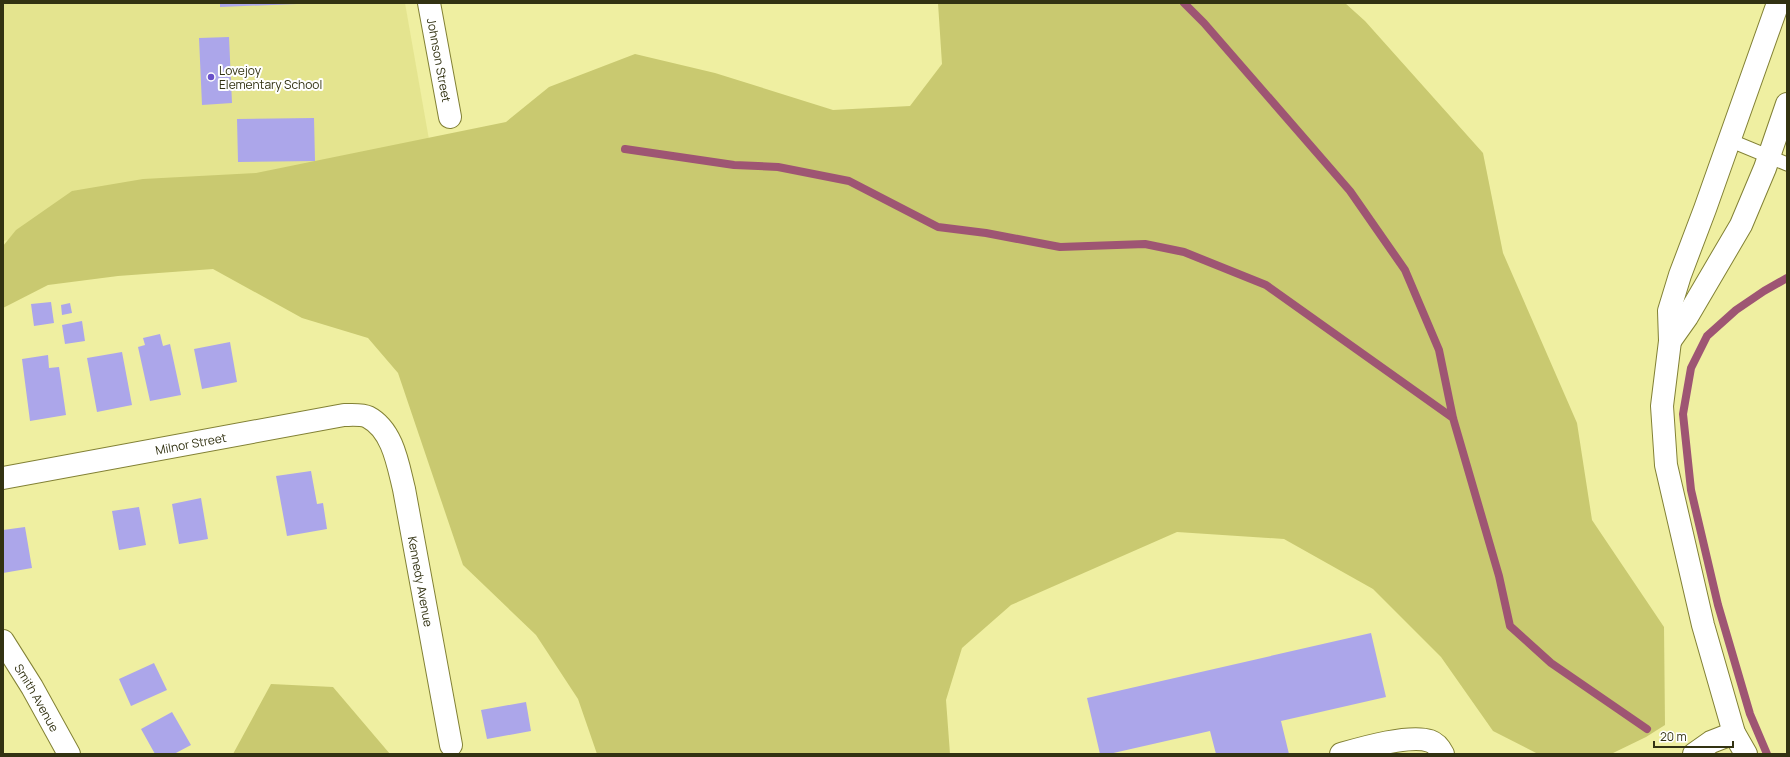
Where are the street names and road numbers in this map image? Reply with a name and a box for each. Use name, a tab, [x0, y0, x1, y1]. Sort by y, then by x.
street label: Johnson Street	[423, 17, 456, 104]
street label: Milnor Street	[154, 428, 228, 458]
street label: Kennedy Avenue	[404, 535, 438, 628]
street label: Smith Avenue	[11, 660, 63, 734]

